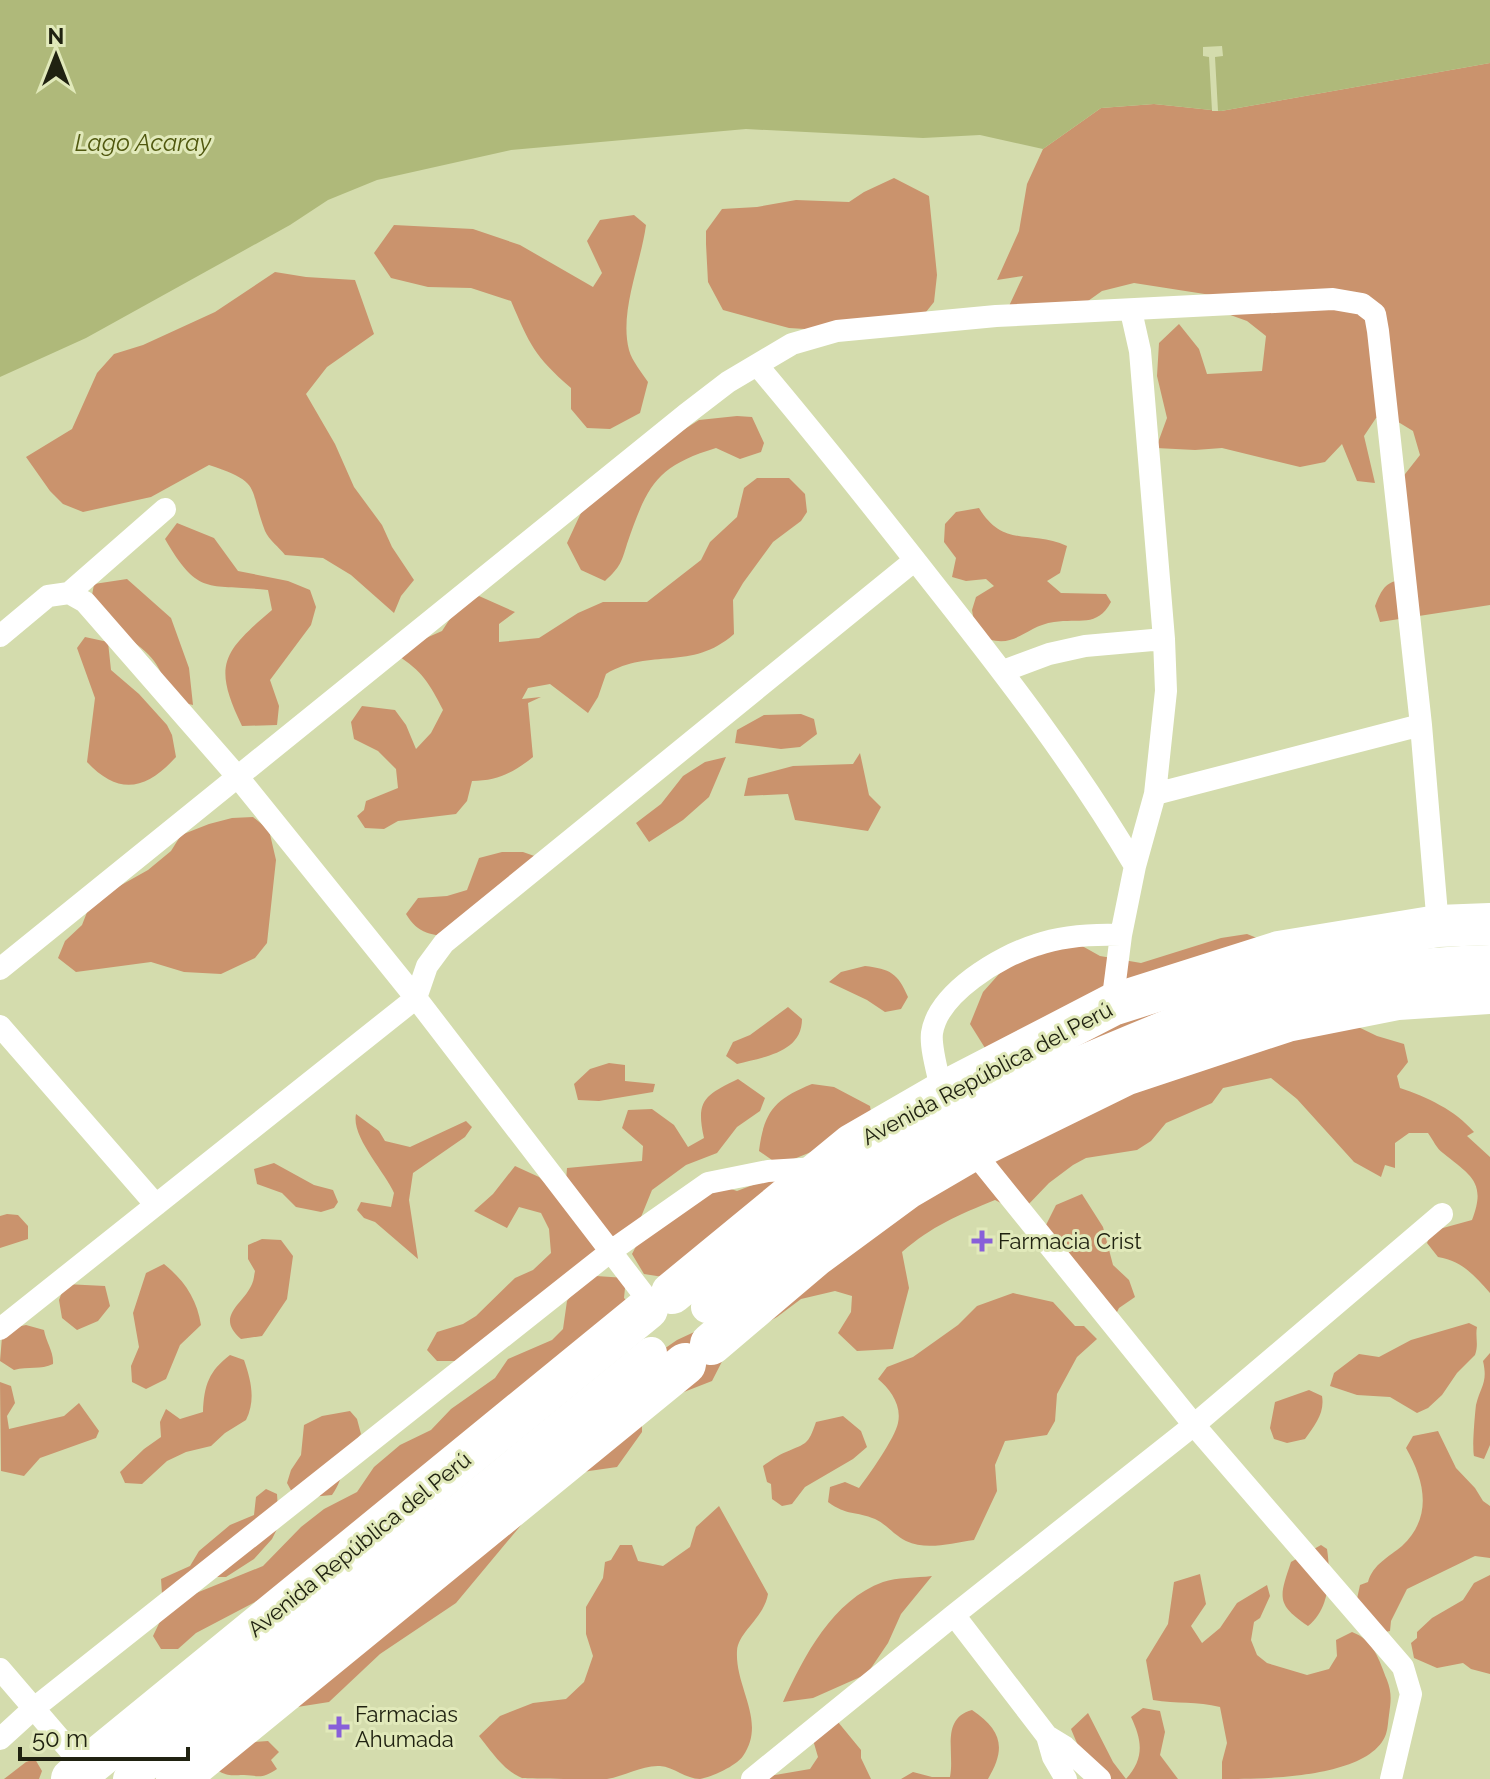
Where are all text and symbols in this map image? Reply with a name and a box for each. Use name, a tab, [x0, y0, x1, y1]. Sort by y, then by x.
north arrow	[16, 16, 96, 96]
text: N	[48, 23, 64, 49]
water label: Lago Acaray	[75, 128, 213, 157]
street label: Avenida República del Perú	[857, 996, 1117, 1150]
place label: Farmacia Crist	[998, 1228, 1142, 1254]
marker: Farmacia Crist	[973, 1232, 991, 1250]
street label: Avenida República del Perú	[242, 1446, 476, 1642]
place label: Farmacias Ahumada	[355, 1701, 458, 1752]
scale bar	[20, 1711, 188, 1761]
marker: Farmacias Ahumada	[330, 1718, 348, 1736]
text: 50 m	[32, 1724, 88, 1753]

